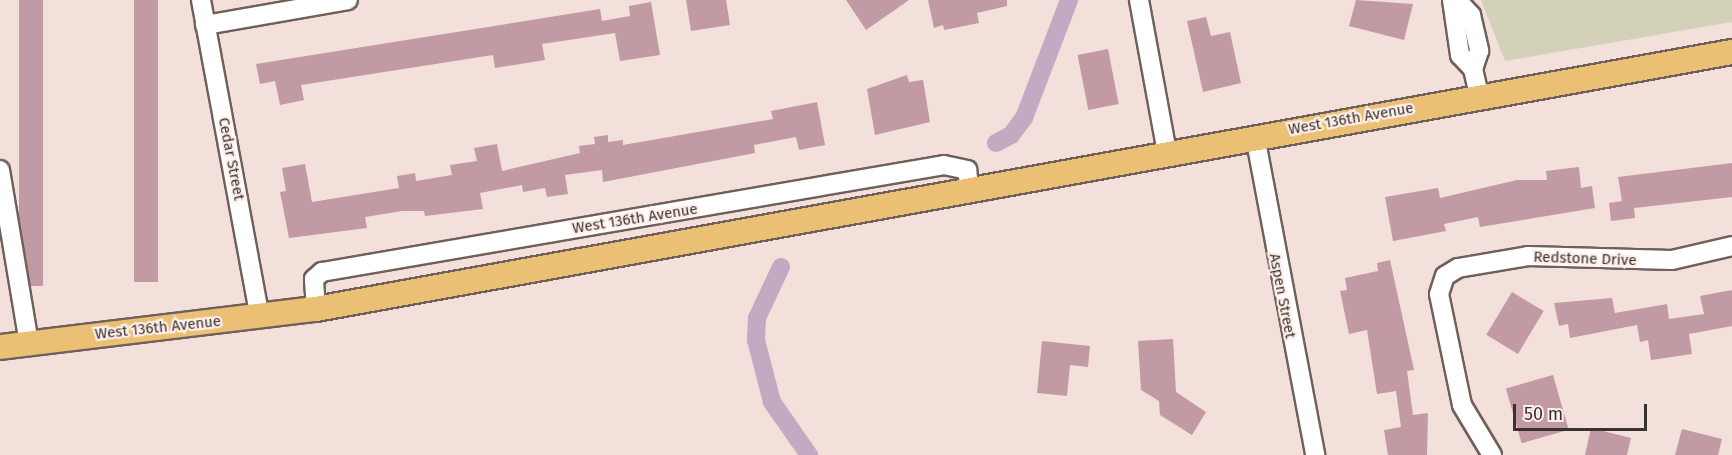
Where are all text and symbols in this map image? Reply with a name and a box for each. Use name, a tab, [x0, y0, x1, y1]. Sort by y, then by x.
street label: West 136th Avenue	[1287, 99, 1415, 139]
street label: Cedar Street	[214, 116, 248, 202]
street label: West 136th Avenue	[571, 200, 699, 238]
street label: Redstone Drive	[1533, 248, 1637, 270]
street label: Aspen Street	[1265, 252, 1299, 340]
street label: West 136th Avenue	[94, 312, 222, 344]
scale bar	[1516, 392, 1650, 430]
text: 50 m	[1524, 403, 1563, 425]

